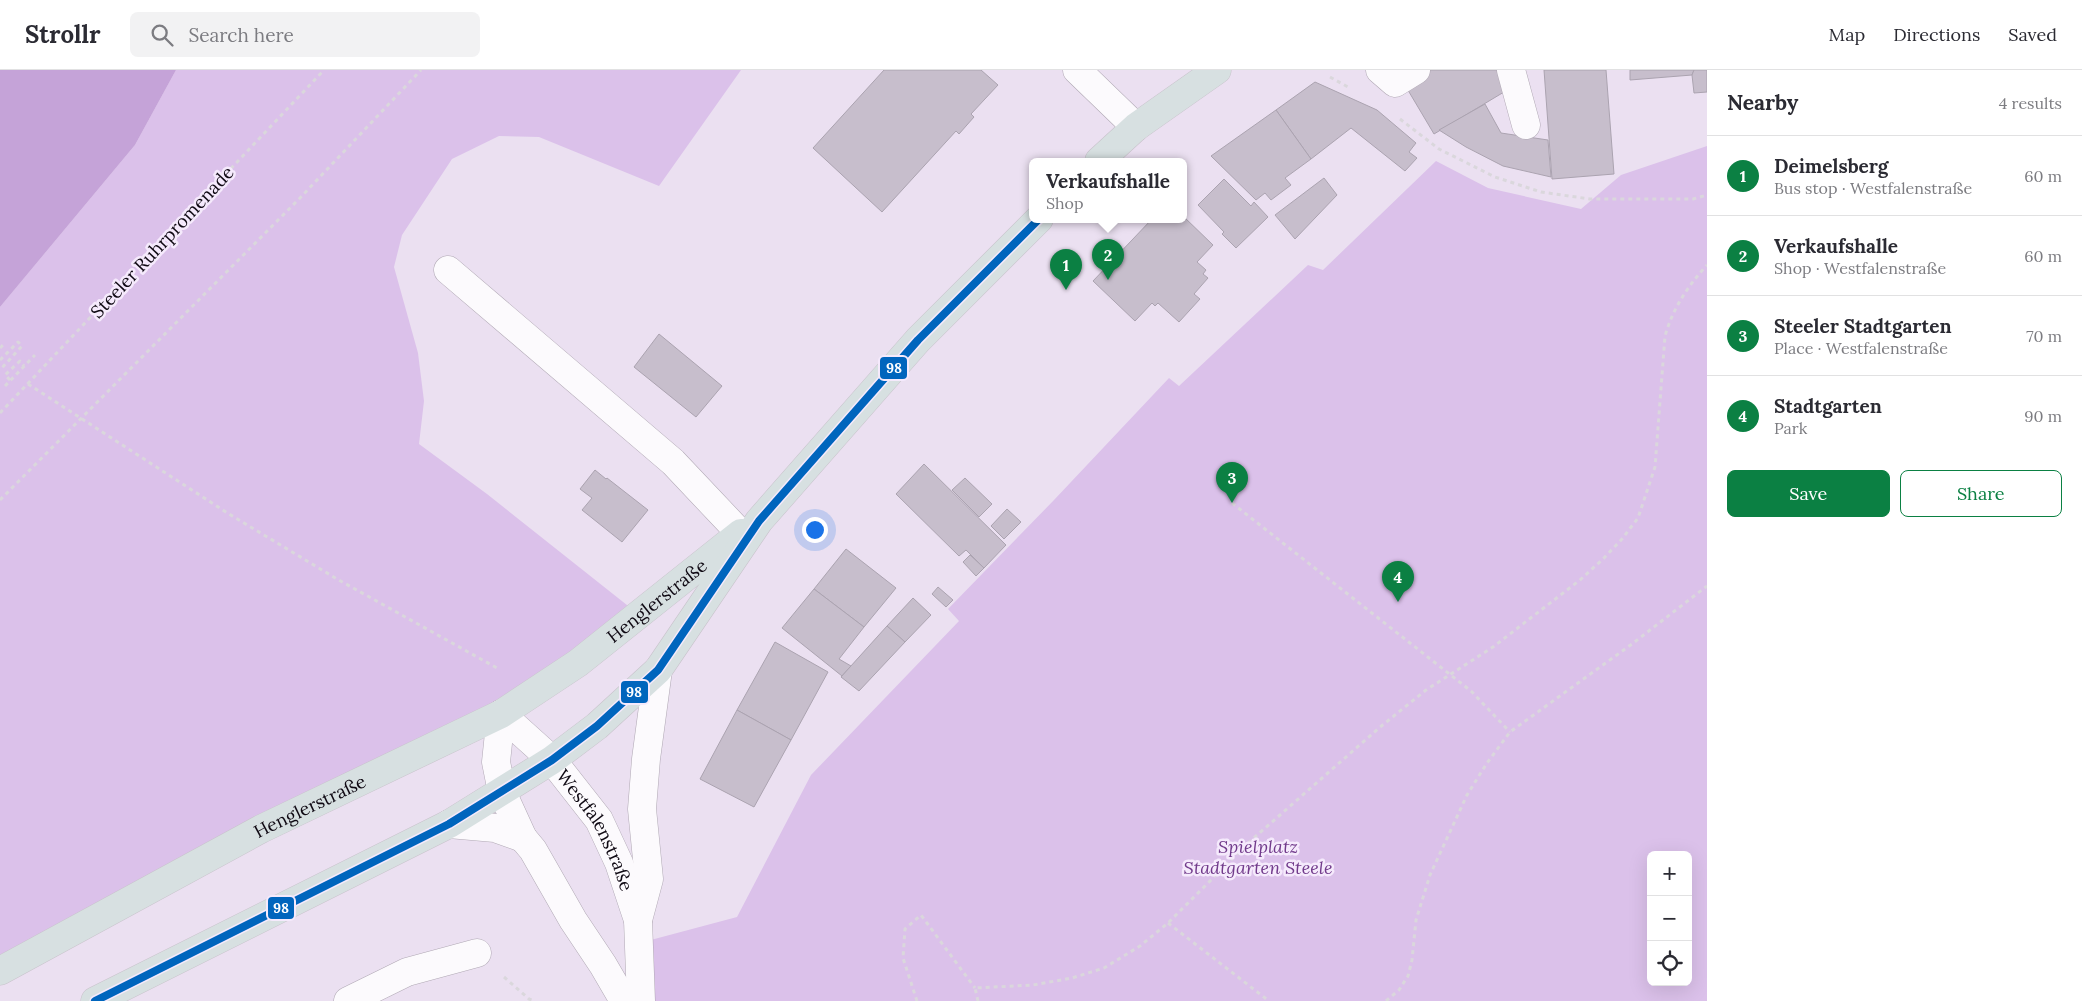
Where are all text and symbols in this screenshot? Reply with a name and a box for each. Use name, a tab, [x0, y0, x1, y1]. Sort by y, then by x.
search box	[130, 12, 480, 57]
text: Strollr	[25, 19, 100, 50]
icon: search	[148, 21, 176, 49]
text: Search here	[188, 23, 294, 47]
text: Map	[1829, 23, 1865, 46]
text: Directions	[1893, 23, 1980, 46]
text: Saved	[2008, 23, 2057, 46]
text: Nearby	[1727, 89, 1798, 116]
text: 4 results	[1999, 93, 2062, 113]
text: Deimelsberg	[1774, 154, 1888, 178]
popup	[1029, 158, 1187, 223]
street label: Steeler Ruhrpromenade	[85, 161, 239, 323]
text: 1	[1740, 166, 1746, 186]
text: 60 m	[2024, 166, 2062, 186]
text: Verkaufshalle	[1046, 169, 1170, 193]
text: Bus stop · Westfalenstraße	[1774, 178, 1972, 198]
text: Shop	[1046, 193, 1084, 213]
text: Verkaufshalle	[1774, 234, 1898, 258]
pin: 2	[1092, 239, 1124, 280]
text: 2	[1739, 246, 1747, 266]
text: 60 m	[2024, 246, 2062, 266]
pin: 1	[1050, 249, 1082, 290]
text: Shop · Westfalenstraße	[1774, 258, 1946, 278]
text: Steeler Stadtgarten	[1774, 314, 1952, 338]
text: 3	[1739, 326, 1747, 346]
text: 70 m	[2026, 326, 2062, 346]
text: Place · Westfalenstraße	[1774, 338, 1948, 358]
line badge: 98	[879, 356, 908, 380]
text: 98	[886, 359, 902, 377]
text: Stadtgarten	[1774, 394, 1882, 418]
text: 4	[1739, 406, 1747, 426]
text: 90 m	[2024, 406, 2062, 426]
text: Park	[1774, 418, 1807, 438]
pin: 3	[1216, 462, 1248, 503]
button: Save	[1727, 470, 1890, 517]
button: Share	[1900, 470, 2062, 517]
your location	[802, 517, 828, 543]
street label: Henglerstraße	[602, 553, 711, 647]
pin: 4	[1382, 561, 1414, 602]
line badge: 98	[620, 680, 649, 704]
text: 98	[626, 683, 642, 701]
street label: Westfalenstraße	[552, 764, 639, 894]
street label: Henglerstraße	[249, 769, 370, 842]
park label: Spielplatz Stadtgarten Steele	[1183, 835, 1333, 879]
map controls	[1647, 851, 1692, 986]
button: +	[1647, 851, 1692, 896]
line badge: 98	[267, 896, 295, 920]
button: −	[1647, 896, 1692, 941]
text: 98	[273, 899, 289, 917]
button: locate	[1647, 941, 1692, 986]

